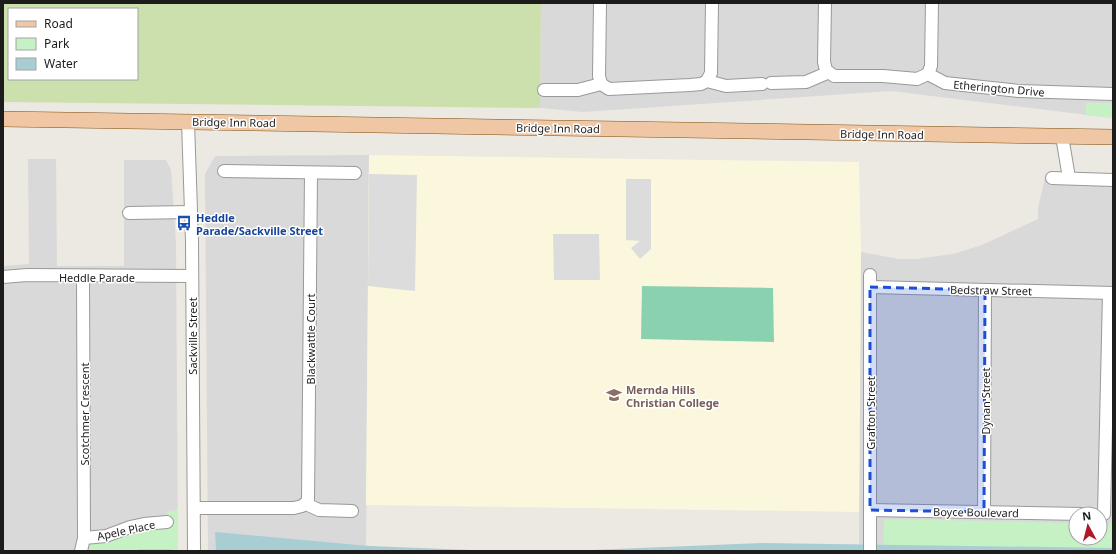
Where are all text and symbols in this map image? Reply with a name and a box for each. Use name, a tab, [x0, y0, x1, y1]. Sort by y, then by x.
legend	[8, 8, 138, 80]
text: Road	[44, 15, 73, 32]
text: Park	[44, 35, 70, 52]
text: Water	[44, 55, 78, 72]
street label: Etherington Drive	[953, 77, 1045, 99]
street label: Bridge Inn Road	[192, 114, 276, 130]
street label: Bridge Inn Road	[516, 120, 600, 136]
street label: Bridge Inn Road	[840, 126, 924, 142]
place label: Heddle Parade/Sackville Street	[196, 210, 323, 238]
bus stop icon: Heddle Parade/Sackville Street	[175, 214, 193, 232]
street label: Heddle Parade	[59, 270, 135, 285]
street label: Bedstraw Street	[950, 282, 1032, 298]
street label: Blackwattle Court	[303, 294, 318, 384]
street label: Sackville Street	[185, 297, 200, 375]
street label: Scotchmer Crescent	[77, 363, 92, 465]
street label: Dynan Street	[978, 367, 993, 434]
street label: Grafton Street	[863, 376, 878, 450]
place label: Mernda Hills Christian College	[626, 382, 720, 410]
school or university icon: Mernda Hills Christian College	[605, 386, 623, 404]
street label: Boyce Boulevard	[933, 504, 1019, 520]
north arrow	[1068, 506, 1108, 546]
text: N	[1081, 508, 1092, 524]
street label: Apele Place	[96, 517, 156, 543]

